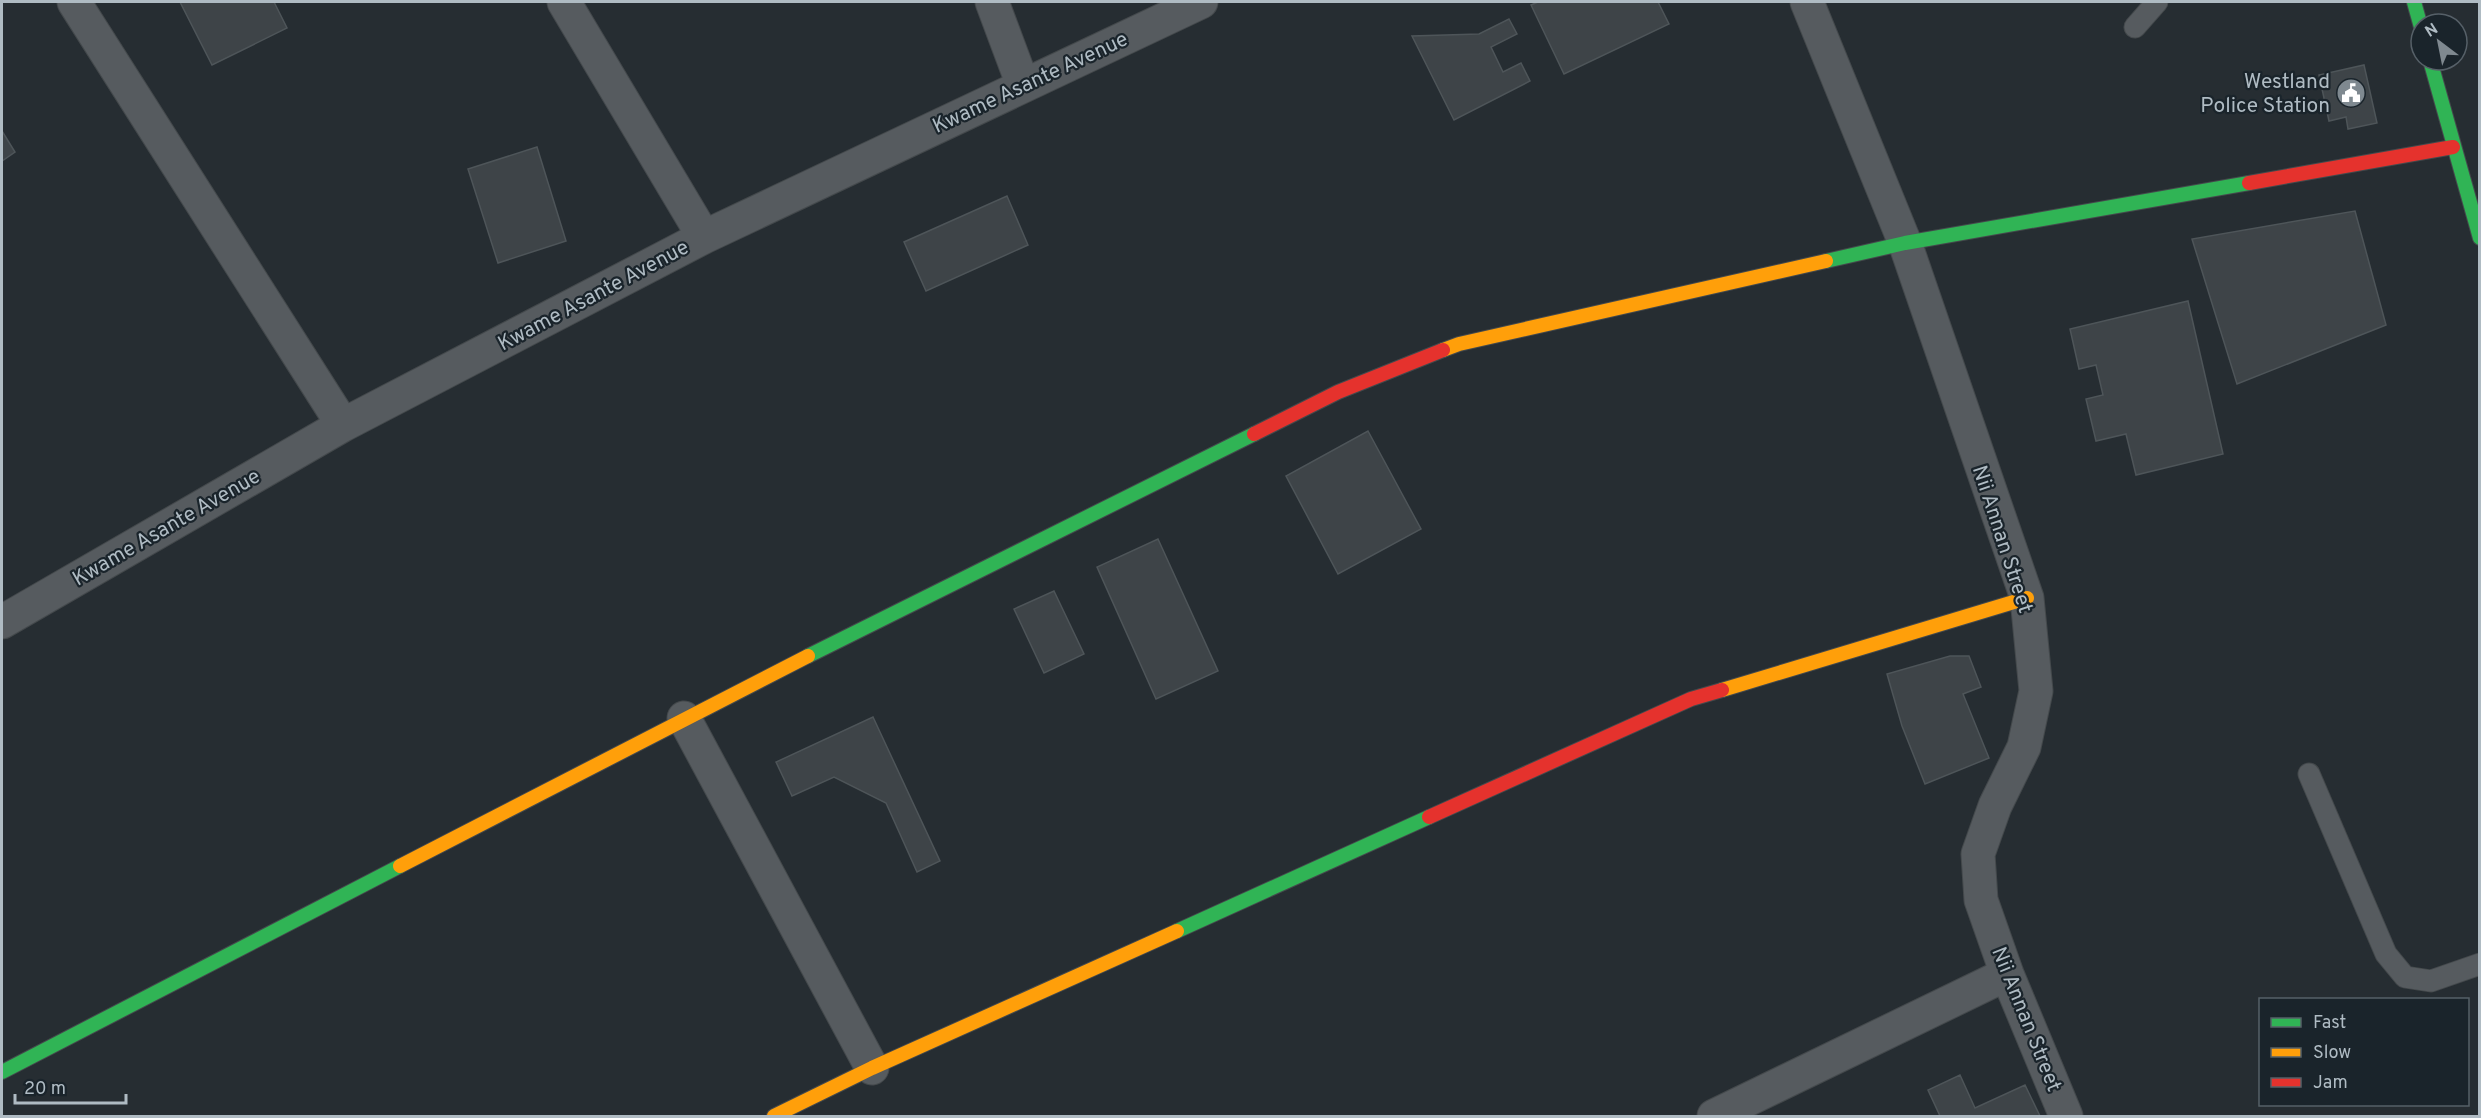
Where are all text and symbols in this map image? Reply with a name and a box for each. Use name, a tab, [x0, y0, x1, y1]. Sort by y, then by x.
north arrow	[2409, 12, 2469, 72]
text: N	[2422, 19, 2442, 43]
street label: Kwame Asante Avenue	[929, 26, 1133, 141]
place label: Westland Police Station	[2200, 69, 2330, 120]
public building icon: Westland Police Station	[2335, 77, 2367, 109]
street label: Kwame Asante Avenue	[493, 234, 694, 358]
street label: Nii Annan Street	[1965, 462, 2038, 617]
street label: Kwame Asante Avenue	[68, 463, 266, 593]
street label: Nii Annan Street	[1984, 943, 2067, 1096]
legend	[2259, 998, 2469, 1106]
text: Fast	[2313, 1012, 2346, 1035]
text: Slow	[2313, 1042, 2351, 1065]
scale bar	[15, 1067, 126, 1105]
text: Jam	[2313, 1072, 2348, 1095]
text: 20 m	[24, 1078, 66, 1101]

